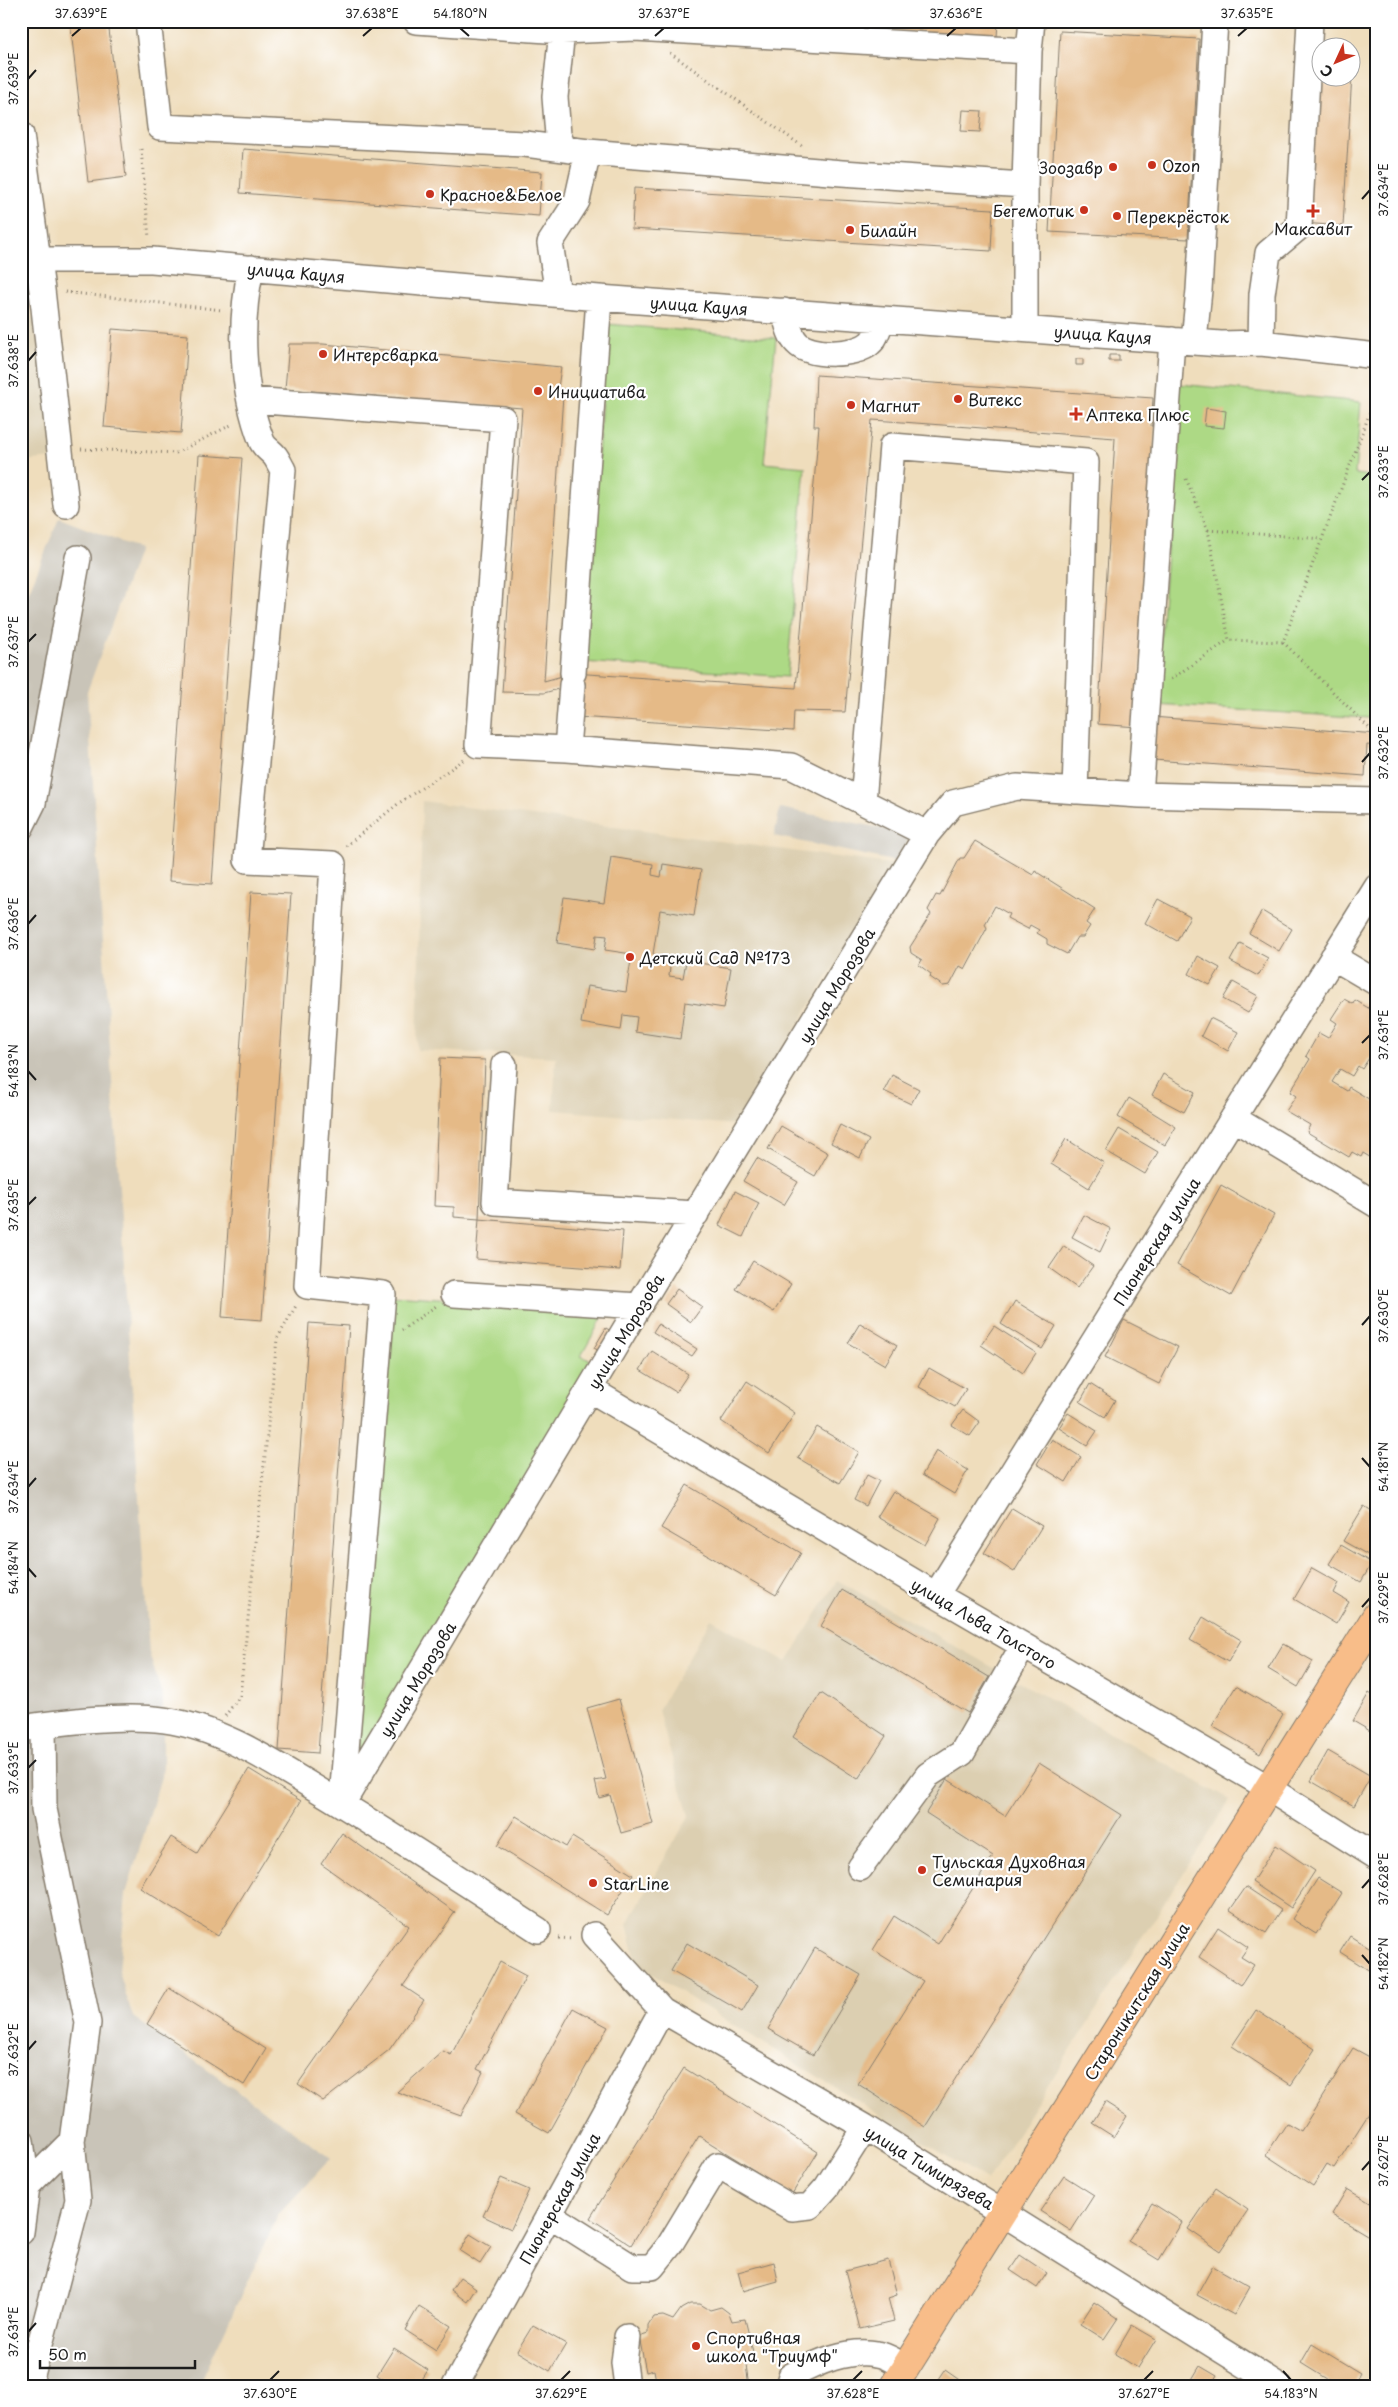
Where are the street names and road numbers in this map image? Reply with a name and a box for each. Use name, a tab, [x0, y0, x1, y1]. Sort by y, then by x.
street label: улица Кауля	[246, 256, 346, 288]
street label: улица Кауля	[649, 290, 749, 320]
street label: улица Кауля	[1053, 319, 1153, 349]
street label: улица Морозова	[792, 923, 880, 1047]
street label: Пионерская улица	[1107, 1172, 1205, 1310]
street label: улица Морозова	[581, 1269, 669, 1393]
street label: улица Льва Толстого	[907, 1572, 1061, 1674]
street label: улица Морозова	[373, 1617, 461, 1741]
street label: Староникитская улица	[1078, 1917, 1194, 2085]
street label: улица Тимирязева	[861, 2119, 999, 2215]
street label: Пионерская улица	[513, 2128, 605, 2268]

